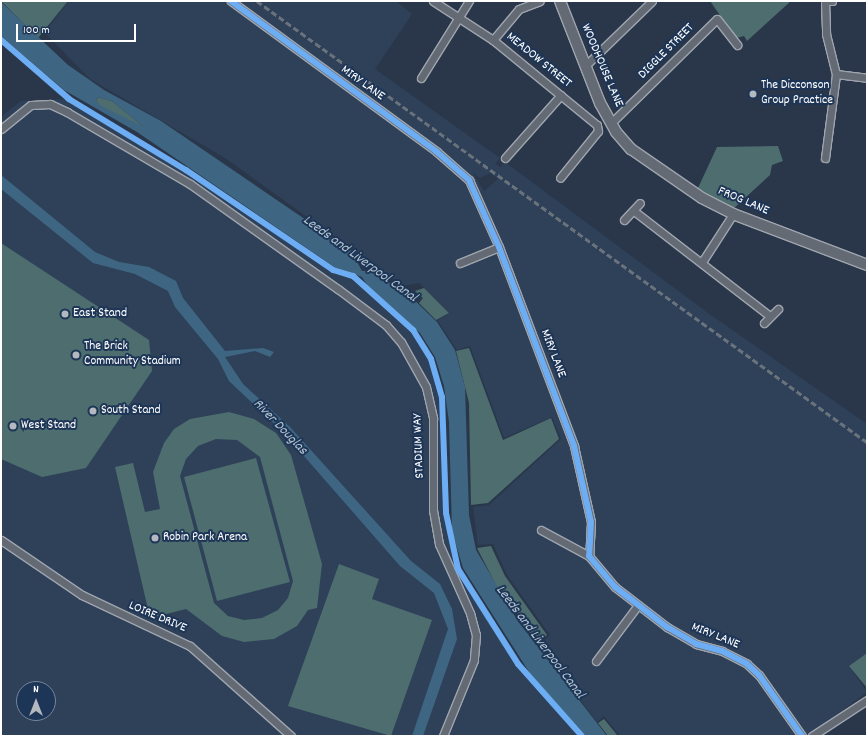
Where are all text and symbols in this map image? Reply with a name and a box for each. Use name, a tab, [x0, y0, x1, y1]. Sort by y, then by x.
scale bar	[18, 16, 138, 42]
street label: DIGGLE STREET	[636, 21, 698, 83]
text: 100 m	[23, 22, 50, 39]
street label: WOODHOUSE LANE	[576, 22, 626, 110]
street label: MEADOW STREET	[502, 30, 574, 92]
street label: MIRY LANE	[337, 63, 387, 105]
place label: The Dicconson Group Practice	[761, 79, 833, 110]
marker: The Dicconson Group Practice	[748, 89, 758, 99]
street label: FROG LANE	[715, 184, 771, 220]
water label: Leeds and Liverpool Canal	[300, 212, 420, 306]
place label: East Stand	[73, 306, 127, 322]
marker: East Stand	[60, 309, 70, 319]
street label: MIRY LANE	[536, 328, 568, 380]
place label: The Brick Community Stadium	[84, 340, 181, 371]
marker: The Brick Community Stadium	[71, 350, 81, 360]
water label: River Douglas	[249, 396, 311, 458]
place label: South Stand	[101, 403, 161, 419]
marker: South Stand	[88, 406, 98, 416]
street label: STADIUM WAY	[411, 413, 429, 479]
place label: West Stand	[21, 418, 76, 434]
marker: West Stand	[8, 421, 18, 431]
place label: Robin Park Arena	[163, 530, 247, 546]
marker: Robin Park Arena	[150, 533, 160, 543]
water label: Leeds and Liverpool Canal	[492, 582, 588, 702]
street label: LOIRE DRIVE	[126, 599, 188, 637]
street label: MIRY LANE	[689, 620, 741, 654]
north arrow	[16, 681, 56, 721]
text: N	[33, 682, 39, 698]

